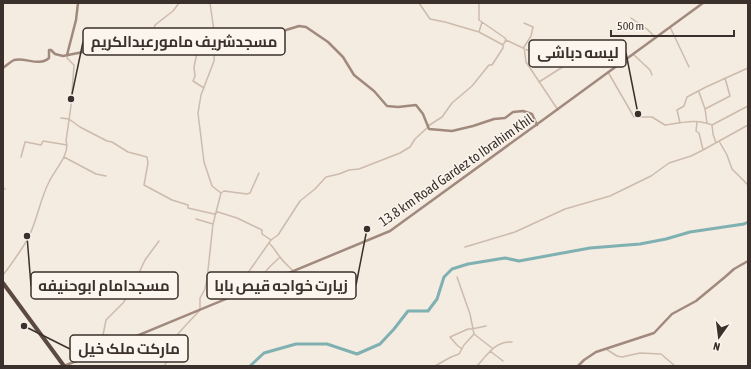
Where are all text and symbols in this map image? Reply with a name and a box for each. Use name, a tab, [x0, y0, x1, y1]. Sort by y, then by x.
scale bar	[611, 12, 734, 38]
text: 500 m	[617, 19, 644, 33]
callout: مسجدشریف مامورعبدالکریم	[83, 28, 285, 55]
text: مسجدشریف مامورعبدالکریم	[91, 33, 277, 52]
callout: لیسه دباشی	[529, 40, 626, 67]
text: لیسه دباشی	[537, 44, 619, 62]
street label: 13.8 km Road Gardez to Ibrahim Khil	[376, 110, 536, 229]
callout: مسجدامام ابوحنیفه	[31, 272, 178, 299]
callout: زیارت خواجه قیص بابا	[207, 272, 356, 299]
text: مسجدامام ابوحنیفه	[38, 277, 170, 296]
text: زیارت خواجه قیص بابا	[214, 277, 348, 295]
north arrow	[699, 317, 739, 357]
callout: مارکت ملک خیل	[70, 335, 188, 362]
text: مارکت ملک خیل	[78, 340, 180, 358]
text: N	[712, 340, 721, 353]

